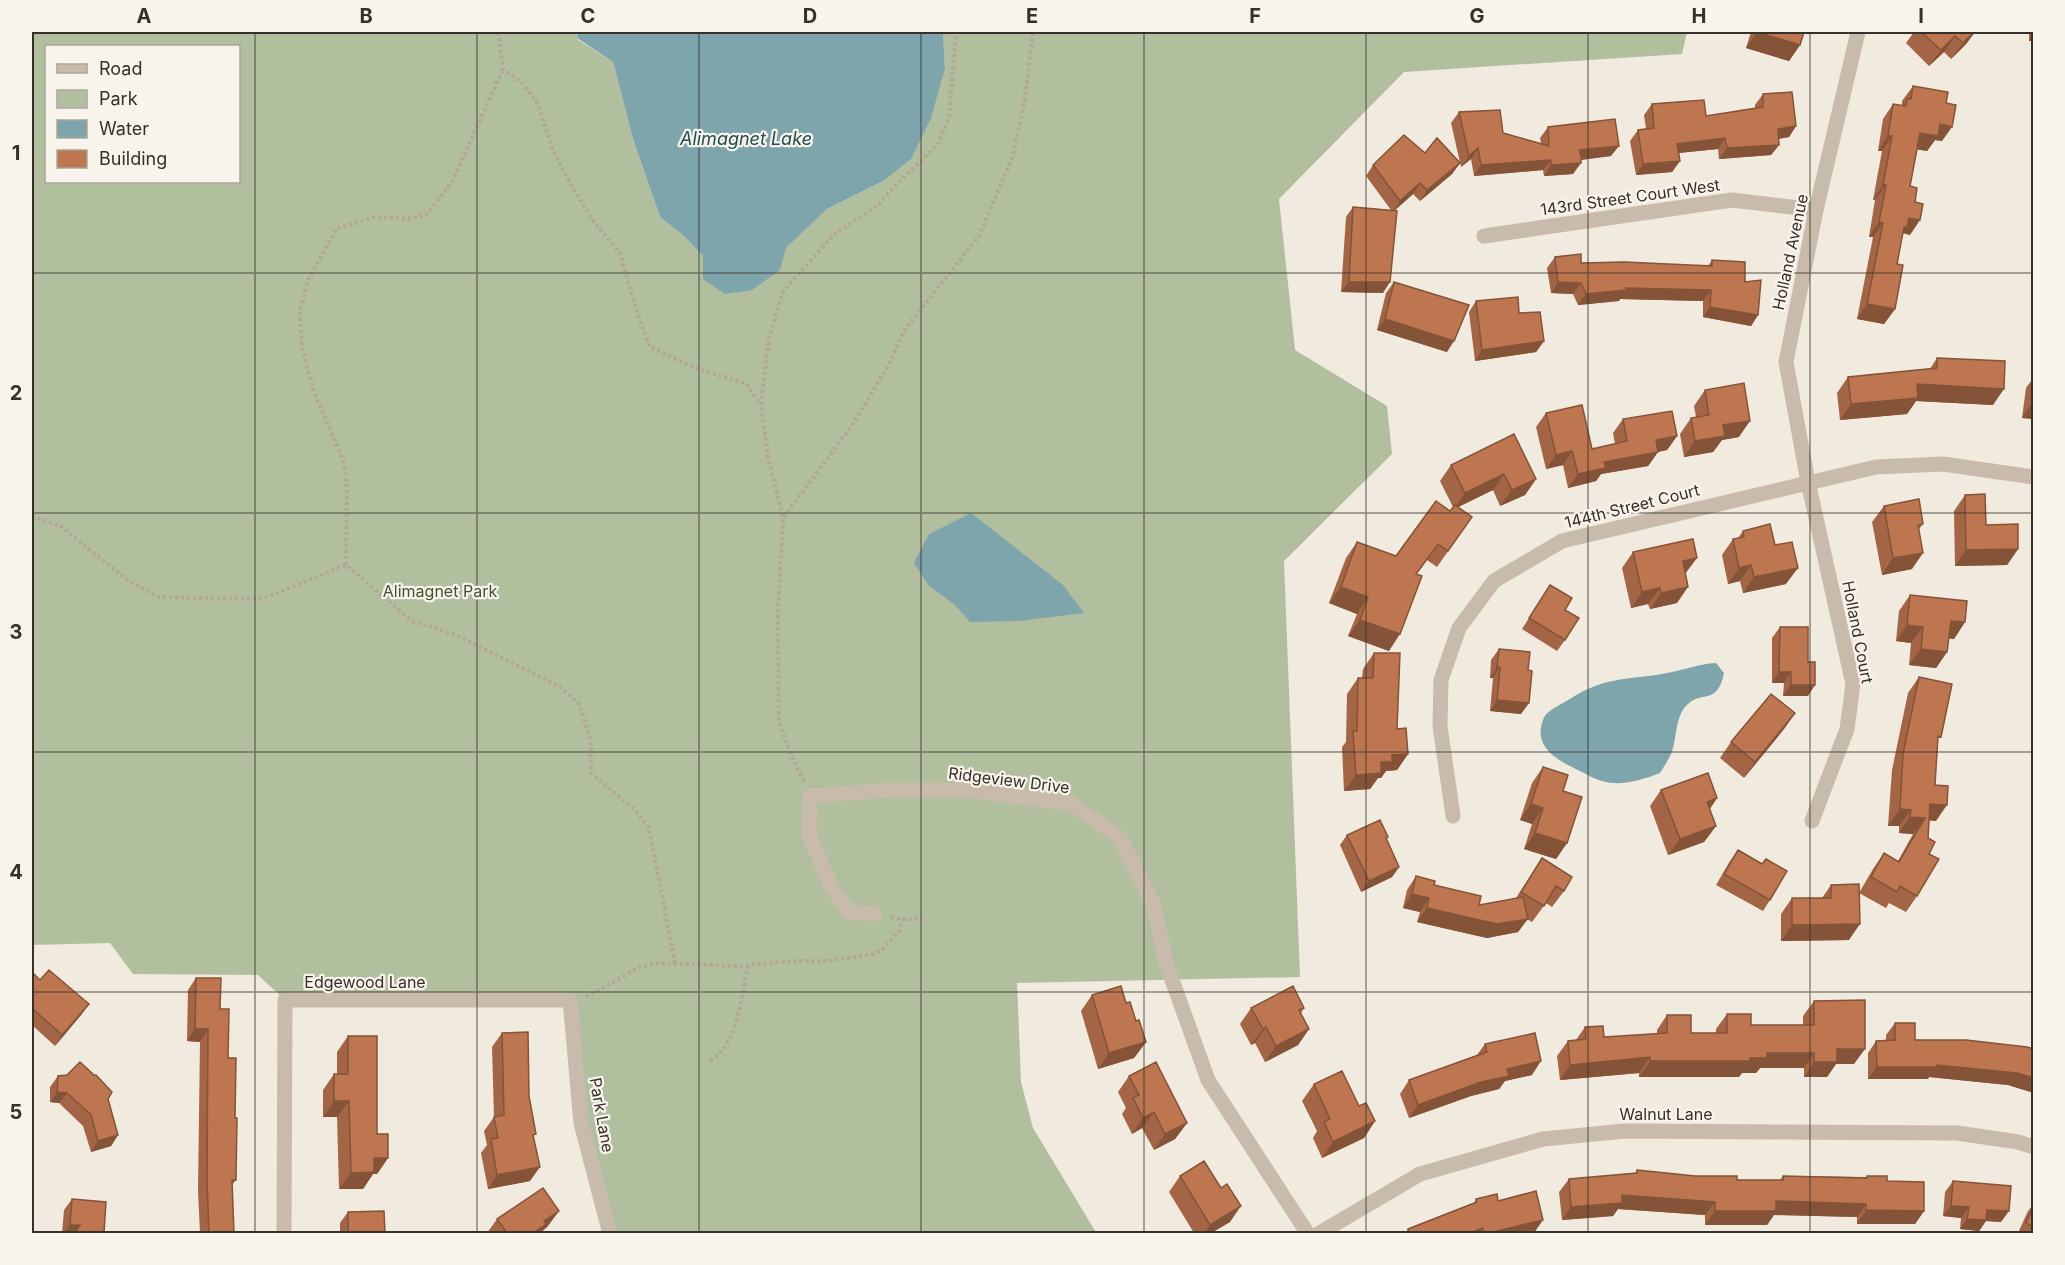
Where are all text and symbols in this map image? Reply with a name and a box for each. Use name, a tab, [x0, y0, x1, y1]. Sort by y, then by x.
text: A	[137, 4, 152, 28]
text: B	[359, 4, 373, 28]
text: C	[581, 4, 595, 28]
text: D	[803, 4, 817, 28]
text: E	[1026, 4, 1038, 28]
text: F	[1249, 4, 1261, 28]
text: G	[1469, 4, 1485, 28]
text: H	[1692, 4, 1706, 28]
text: I	[1918, 4, 1924, 28]
legend	[45, 45, 240, 183]
text: Road	[99, 58, 142, 79]
text: Park	[99, 88, 138, 109]
text: Water	[99, 118, 149, 139]
water label: Alimagnet Lake	[679, 128, 812, 149]
text: 1	[12, 141, 20, 165]
text: Building	[99, 148, 167, 169]
street label: 143rd Street Court West	[1539, 174, 1721, 220]
street label: Holland Avenue	[1768, 192, 1812, 312]
text: 2	[10, 381, 22, 405]
street label: 144th Street Court	[1562, 480, 1702, 532]
street label: Holland Court	[1838, 579, 1878, 685]
park label: Alimagnet Park	[383, 581, 497, 601]
text: 3	[10, 620, 22, 644]
street label: Ridgeview Drive	[947, 763, 1071, 797]
text: 4	[9, 860, 23, 884]
street label: Edgewood Lane	[304, 972, 426, 992]
street label: Park Lane	[586, 1076, 618, 1154]
text: 5	[10, 1100, 22, 1124]
street label: Walnut Lane	[1619, 1104, 1713, 1124]

